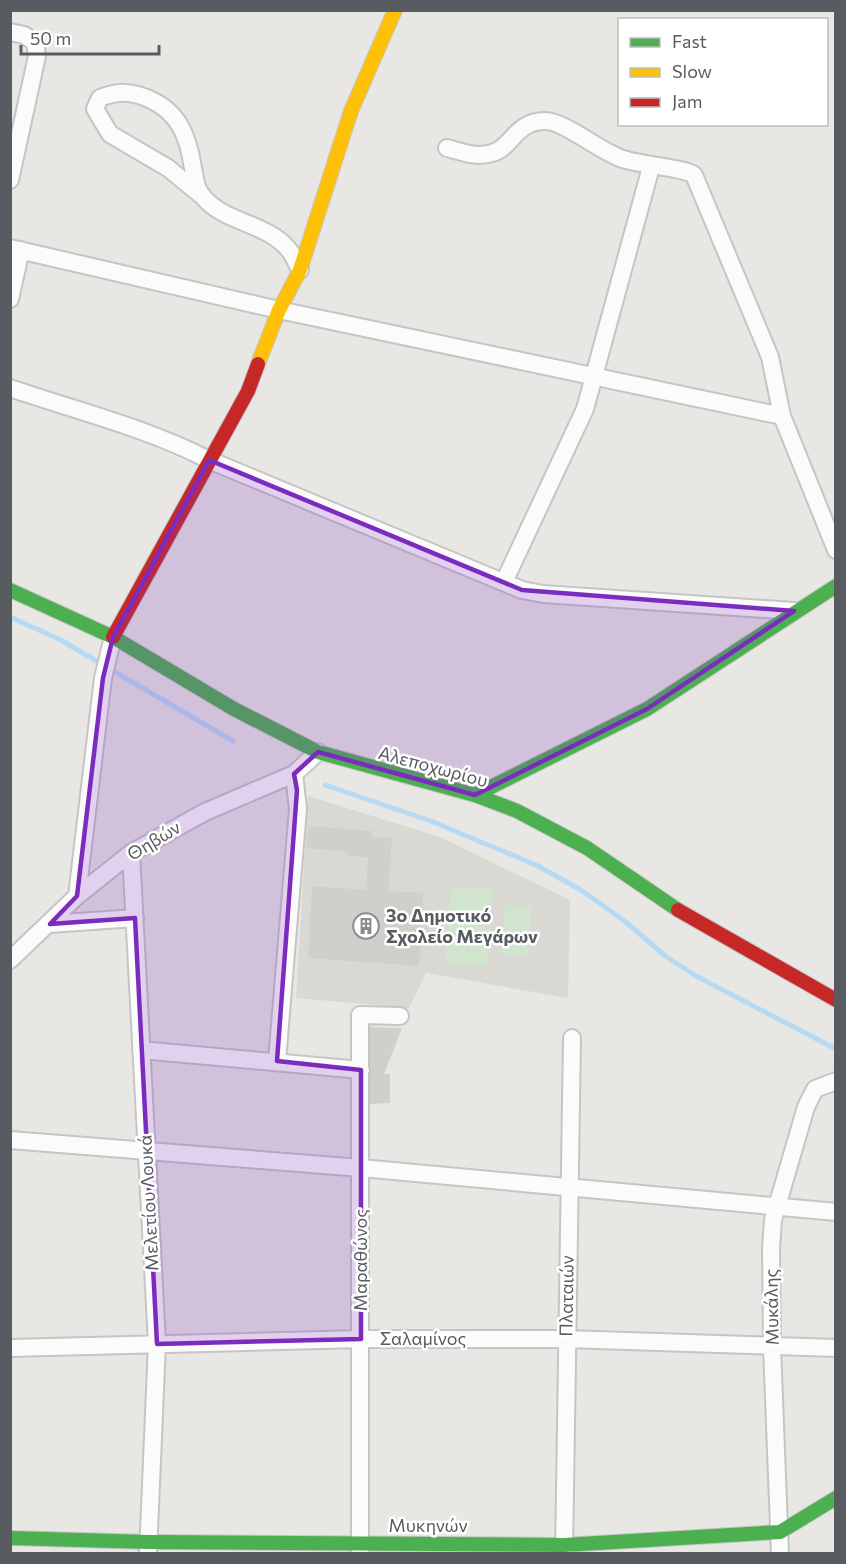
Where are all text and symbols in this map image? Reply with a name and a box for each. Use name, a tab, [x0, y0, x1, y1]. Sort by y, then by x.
scale bar	[21, 18, 159, 56]
legend	[618, 18, 828, 126]
text: 50 m	[30, 27, 71, 49]
text: Fast	[672, 30, 707, 52]
text: Slow	[672, 60, 712, 82]
text: Jam	[672, 90, 702, 112]
street label: Αλεποχωρίου	[376, 741, 490, 791]
street label: Θηβών	[123, 816, 184, 865]
place label: 3ο Δημοτικό Σχολείο Μεγάρων	[386, 904, 538, 947]
building icon: 3ο Δημοτικό Σχολείο Μεγάρων	[351, 911, 381, 941]
street label: Μελετίου Λουκά	[133, 1134, 163, 1272]
street label: Μαραθώνος	[349, 1209, 371, 1311]
street label: Πλαταιών	[554, 1255, 578, 1337]
street label: Μυκάλης	[759, 1268, 783, 1346]
street label: Σαλαμίνος	[380, 1327, 466, 1349]
street label: Μυκηνών	[389, 1514, 467, 1536]

